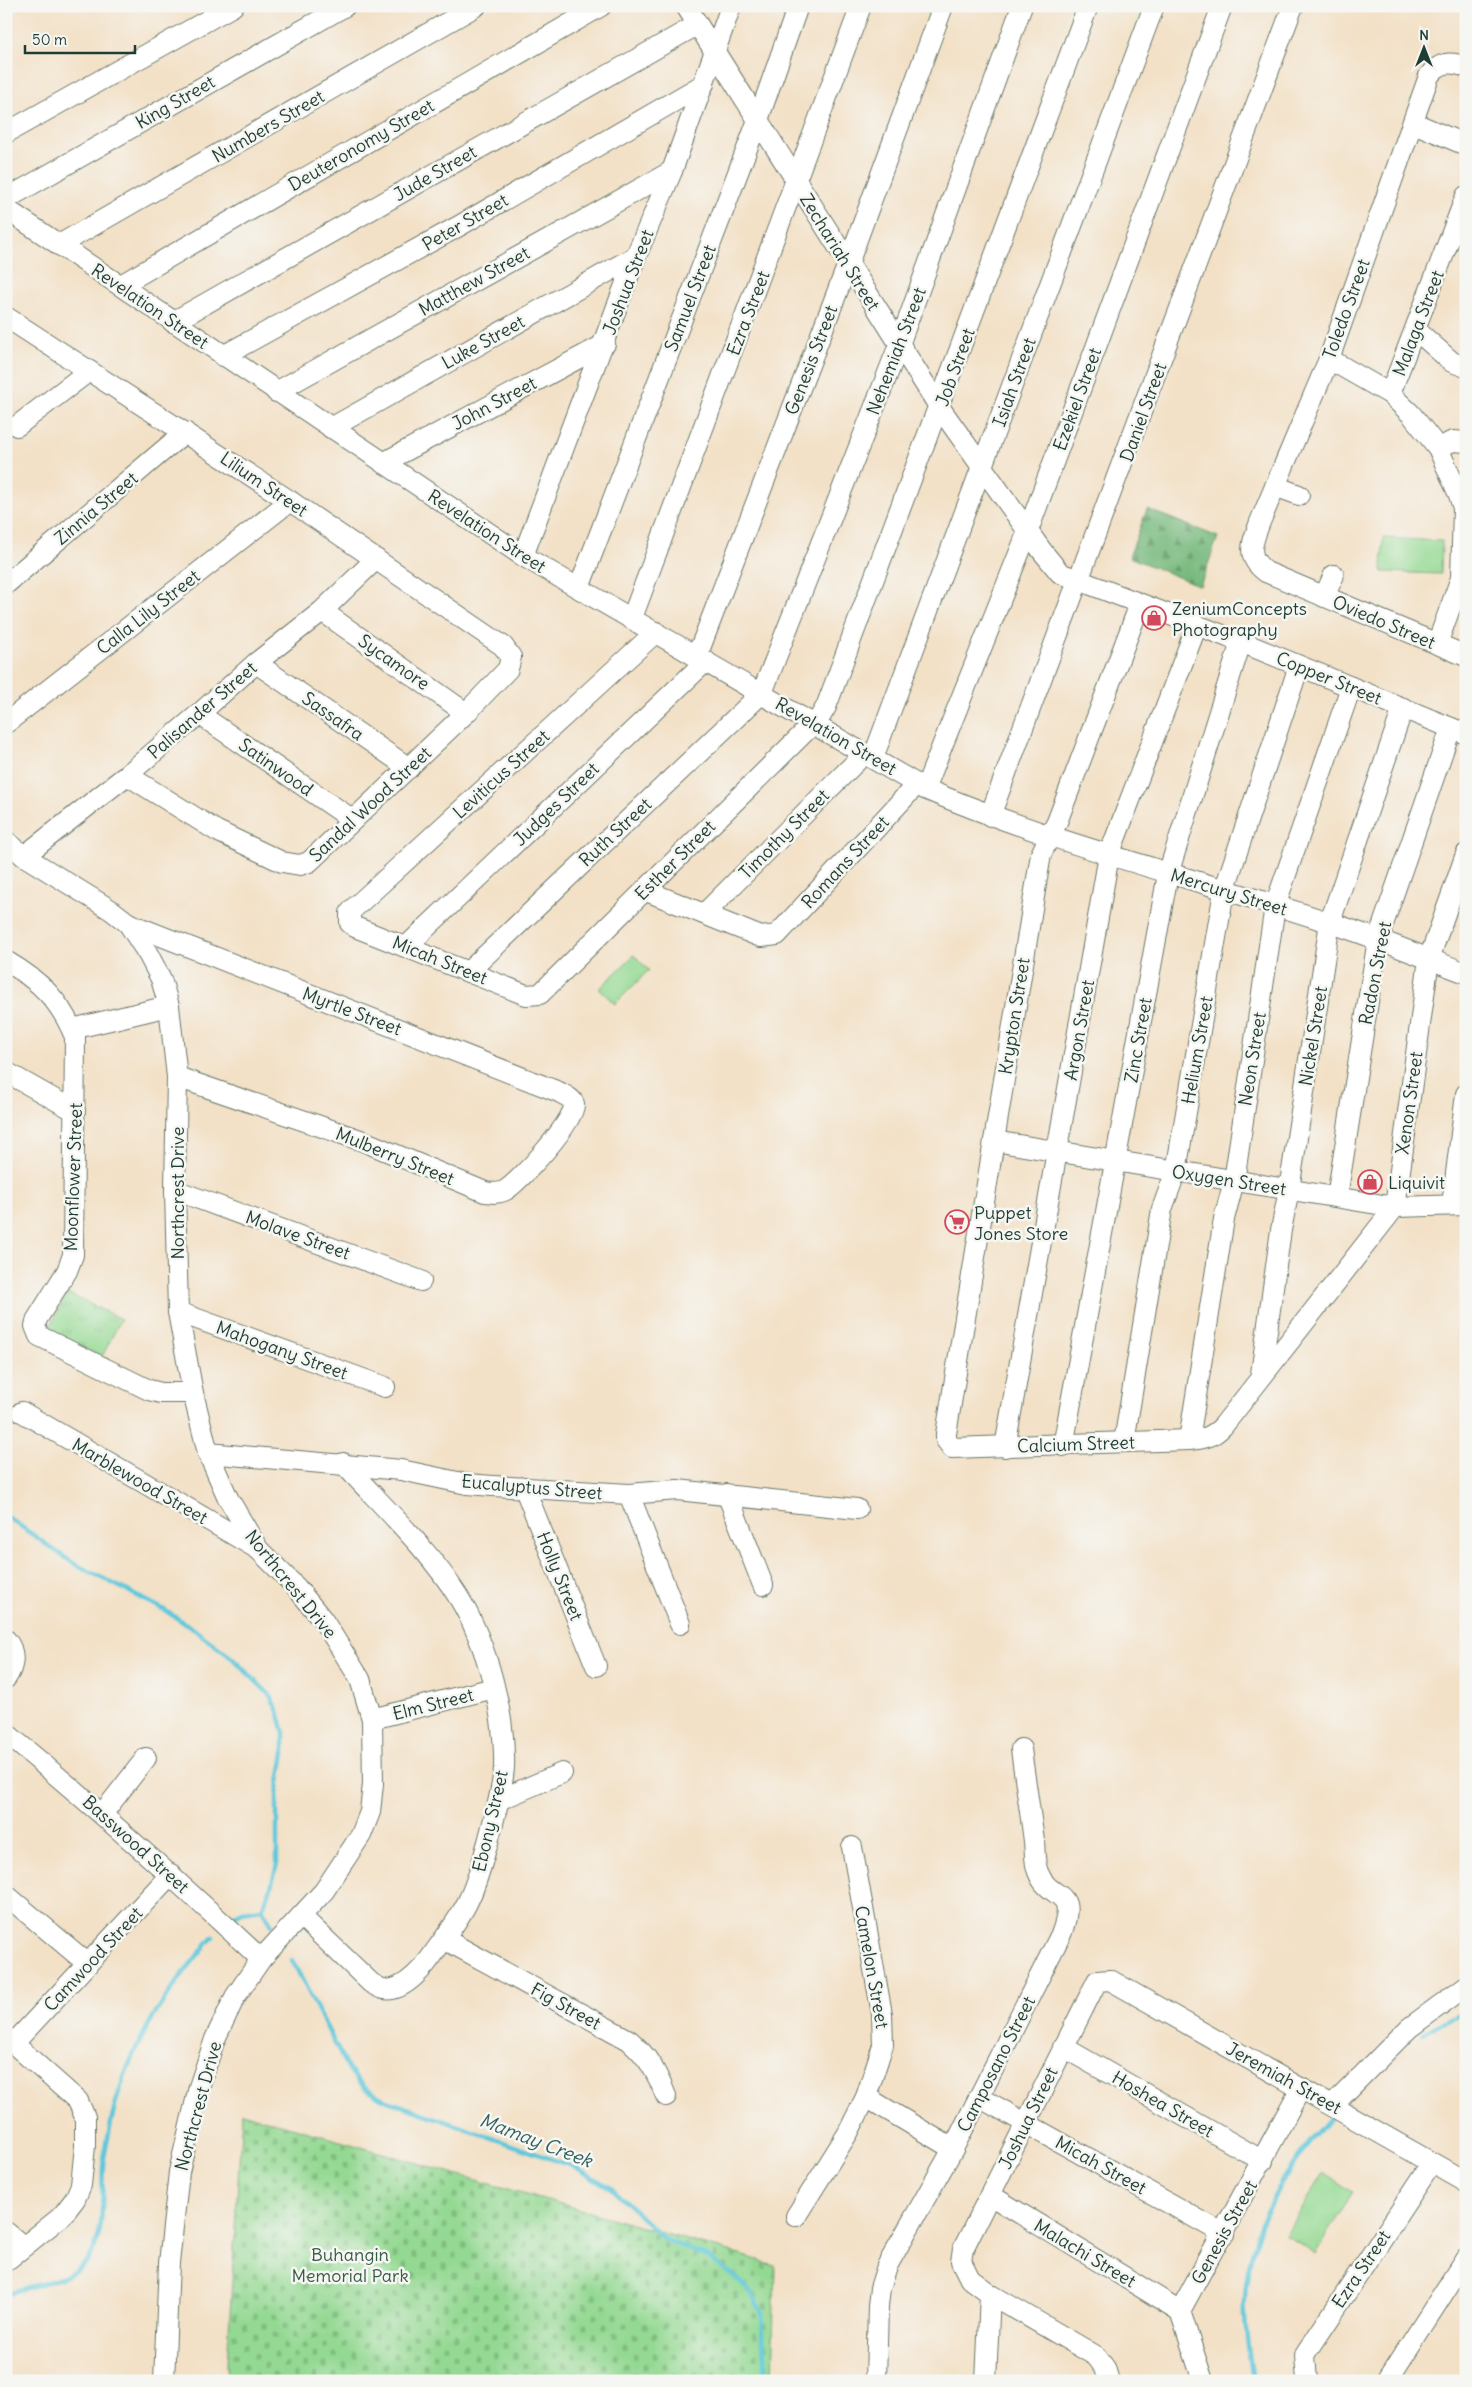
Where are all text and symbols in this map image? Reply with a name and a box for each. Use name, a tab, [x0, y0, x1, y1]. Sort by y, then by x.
scale bar	[25, 22, 135, 54]
north arrow	[1400, 22, 1450, 72]
text: N	[1419, 26, 1429, 44]
text: 50 m	[32, 30, 67, 49]
street label: King Street	[131, 70, 219, 134]
street label: Numbers Street	[208, 85, 328, 167]
street label: Deuteronomy Street	[284, 94, 438, 196]
street label: Jude Street	[389, 140, 481, 206]
street label: Peter Street	[418, 188, 512, 256]
street label: Zechariah Street	[795, 189, 885, 315]
street label: Joshua Street	[597, 226, 659, 338]
street label: Matthew Street	[414, 241, 534, 321]
street label: Samuel Street	[659, 241, 721, 355]
street label: Toledo Street	[1317, 256, 1375, 362]
street label: Revelation Street	[87, 258, 213, 354]
street label: Ezra Street	[721, 267, 775, 359]
street label: Malaga Street	[1387, 267, 1449, 379]
street label: Nehemiah Street	[861, 284, 931, 418]
street label: Genesis Street	[780, 302, 842, 418]
street label: Luke Street	[438, 310, 528, 374]
street label: Job Street	[930, 325, 980, 409]
street label: Isiah Street	[987, 334, 1041, 430]
street label: Ezekiel Street	[1048, 344, 1106, 454]
street label: Daniel Street	[1114, 359, 1172, 465]
street label: John Street	[448, 371, 540, 435]
street label: Lilium Street	[216, 446, 312, 522]
street label: Zinnia Street	[50, 466, 142, 550]
street label: Revelation Street	[424, 484, 550, 578]
street label: Calla Lily Street	[92, 564, 204, 660]
street label: Oviedo Street	[1329, 590, 1439, 654]
place label: ZeniumConcepts Photography	[1172, 597, 1307, 641]
shop icon: ZeniumConcepts Photography	[1141, 605, 1167, 631]
street label: Sycamore	[354, 629, 434, 695]
street label: Copper Street	[1273, 646, 1385, 710]
street label: Palisander Street	[143, 656, 261, 764]
street label: Sassafra	[298, 686, 368, 746]
street label: Revelation Street	[771, 692, 901, 780]
street label: Leviticus Street	[448, 725, 554, 823]
street label: Satinwood	[234, 733, 318, 801]
street label: Sandal Wood Street	[304, 741, 436, 867]
street label: Judges Street	[508, 757, 604, 851]
street label: Timothy Street	[734, 784, 834, 884]
street label: Ruth Street	[574, 793, 656, 871]
street label: Romans Street	[796, 811, 894, 913]
street label: Esther Street	[630, 815, 720, 905]
street label: Mercury Street	[1168, 863, 1290, 921]
street label: Radon Street	[1354, 919, 1396, 1027]
street label: Micah Street	[389, 930, 491, 990]
street label: Krypton Street	[993, 956, 1035, 1076]
street label: Argon Street	[1059, 978, 1099, 1082]
street label: Myrtle Street	[299, 982, 405, 1040]
street label: Nickel Street	[1294, 985, 1332, 1087]
street label: Helium Street	[1176, 994, 1218, 1106]
street label: Zinc Street	[1119, 996, 1157, 1084]
street label: Neon Street	[1233, 1010, 1271, 1108]
street label: Xenon Street	[1390, 1050, 1428, 1156]
street label: Moonflower Street	[59, 1102, 87, 1252]
street label: Mulberry Street	[332, 1122, 458, 1190]
street label: Northcrest Drive	[166, 1127, 189, 1259]
street label: Oxygen Street	[1170, 1160, 1288, 1200]
shop icon: Liquivit	[1357, 1169, 1383, 1195]
place label: Liquivit	[1388, 1171, 1445, 1194]
place label: Puppet Jones Store	[974, 1201, 1068, 1245]
street label: Molave Street	[243, 1205, 353, 1265]
supermarket icon: Puppet Jones Store	[944, 1209, 970, 1235]
street label: Mahogany Street	[213, 1316, 351, 1384]
street label: Calcium Street	[1017, 1430, 1135, 1458]
street label: Marblewood Street	[68, 1433, 212, 1529]
street label: Eucalyptus Street	[461, 1469, 603, 1505]
street label: Northcrest Drive	[240, 1525, 342, 1643]
street label: Holly Street	[532, 1528, 588, 1624]
street label: Elm Street	[390, 1683, 476, 1725]
street label: Ebony Street	[467, 1768, 513, 1874]
street label: Basswood Street	[78, 1790, 194, 1898]
street label: Camwood Street	[39, 1902, 147, 2016]
street label: Camelon Street	[850, 1904, 894, 2030]
street label: Fig Street	[527, 1977, 605, 2035]
street label: Camposano Street	[952, 1992, 1040, 2136]
street label: Jeremiah Street	[1222, 2037, 1346, 2119]
street label: Northcrest Drive	[170, 2039, 226, 2173]
street label: Joshua Street	[993, 2063, 1063, 2173]
street label: Hoshea Street	[1108, 2066, 1218, 2142]
water label: Mamay Creek	[476, 2108, 597, 2173]
street label: Micah Street	[1051, 2131, 1151, 2199]
street label: Genesis Street	[1186, 2176, 1262, 2288]
street label: Malachi Street	[1030, 2214, 1140, 2292]
street label: Ezra Street	[1327, 2226, 1395, 2312]
park label: Buhangin Memorial Park	[291, 2243, 409, 2287]

